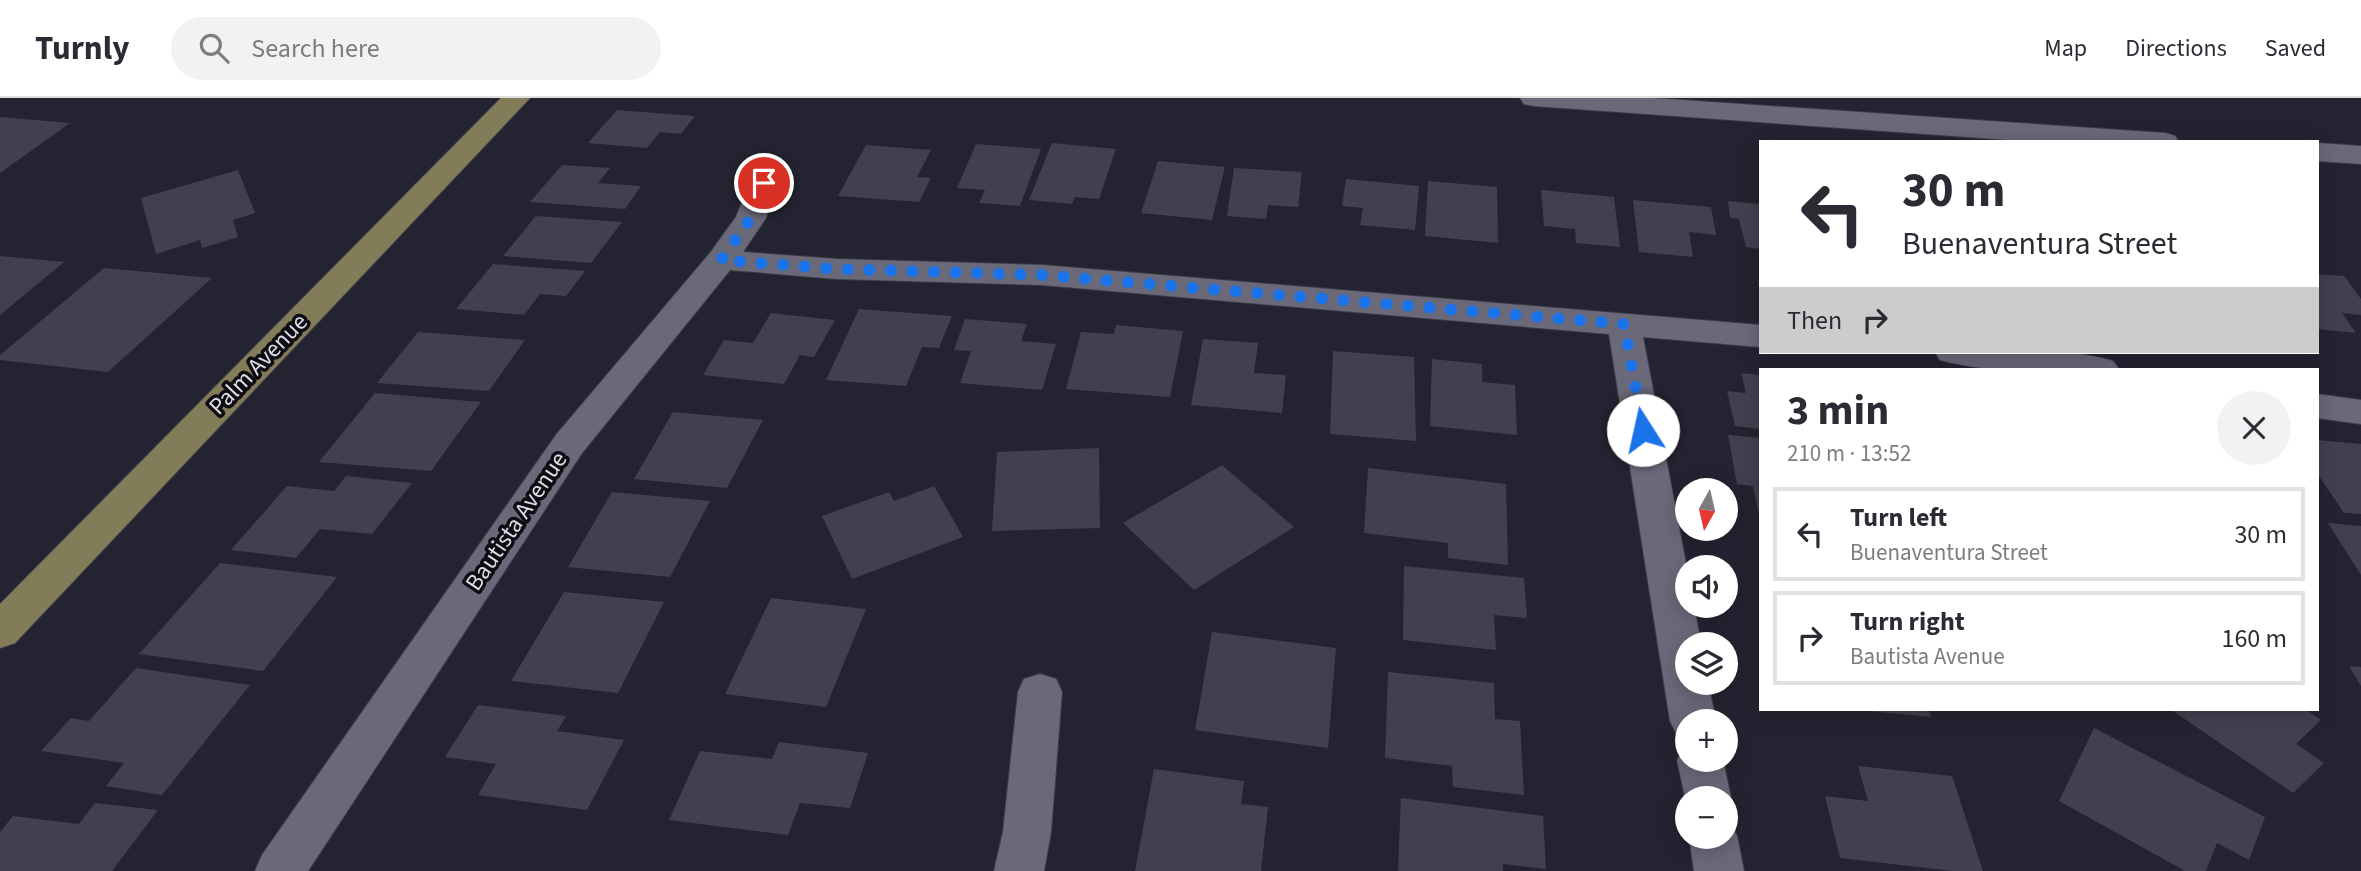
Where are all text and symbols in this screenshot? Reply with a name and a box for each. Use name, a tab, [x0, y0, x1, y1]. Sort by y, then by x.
search box	[171, 17, 661, 80]
text: Turnly	[35, 25, 129, 72]
icon: search	[195, 29, 233, 67]
text: Search here	[251, 30, 380, 67]
text: Map	[2044, 31, 2087, 66]
text: Directions	[2125, 31, 2227, 66]
text: Saved	[2265, 31, 2326, 66]
pin	[734, 153, 794, 213]
text: 30 m	[1902, 156, 2006, 226]
icon: arrive	[745, 164, 783, 202]
icon: left	[1787, 168, 1878, 259]
text: Buenaventura Street	[1902, 221, 2177, 267]
icon: right	[1856, 301, 1894, 339]
text: Then	[1787, 302, 1842, 339]
street label: Palm Avenue	[201, 306, 316, 423]
text: 3 min	[1787, 381, 1889, 441]
button: close	[2217, 391, 2291, 465]
position arrow	[1606, 393, 1680, 467]
text: 210 m · 13:52	[1787, 437, 1911, 470]
street label: Bautista Avenue	[457, 445, 576, 598]
north arrow	[1675, 478, 1738, 541]
map controls	[1675, 478, 1738, 849]
text: Turn left	[1850, 499, 1947, 536]
icon: left	[1791, 515, 1829, 553]
text: 30 m	[2234, 516, 2287, 553]
text: Buenaventura Street	[1850, 536, 2048, 569]
button: sound	[1675, 555, 1738, 618]
text: Turn right	[1850, 603, 1965, 640]
icon: right	[1791, 619, 1829, 657]
text: 160 m	[2221, 620, 2287, 657]
button: layers	[1675, 632, 1738, 695]
text: Bautista Avenue	[1850, 640, 2005, 673]
button: +	[1675, 709, 1738, 772]
button: −	[1675, 786, 1738, 849]

